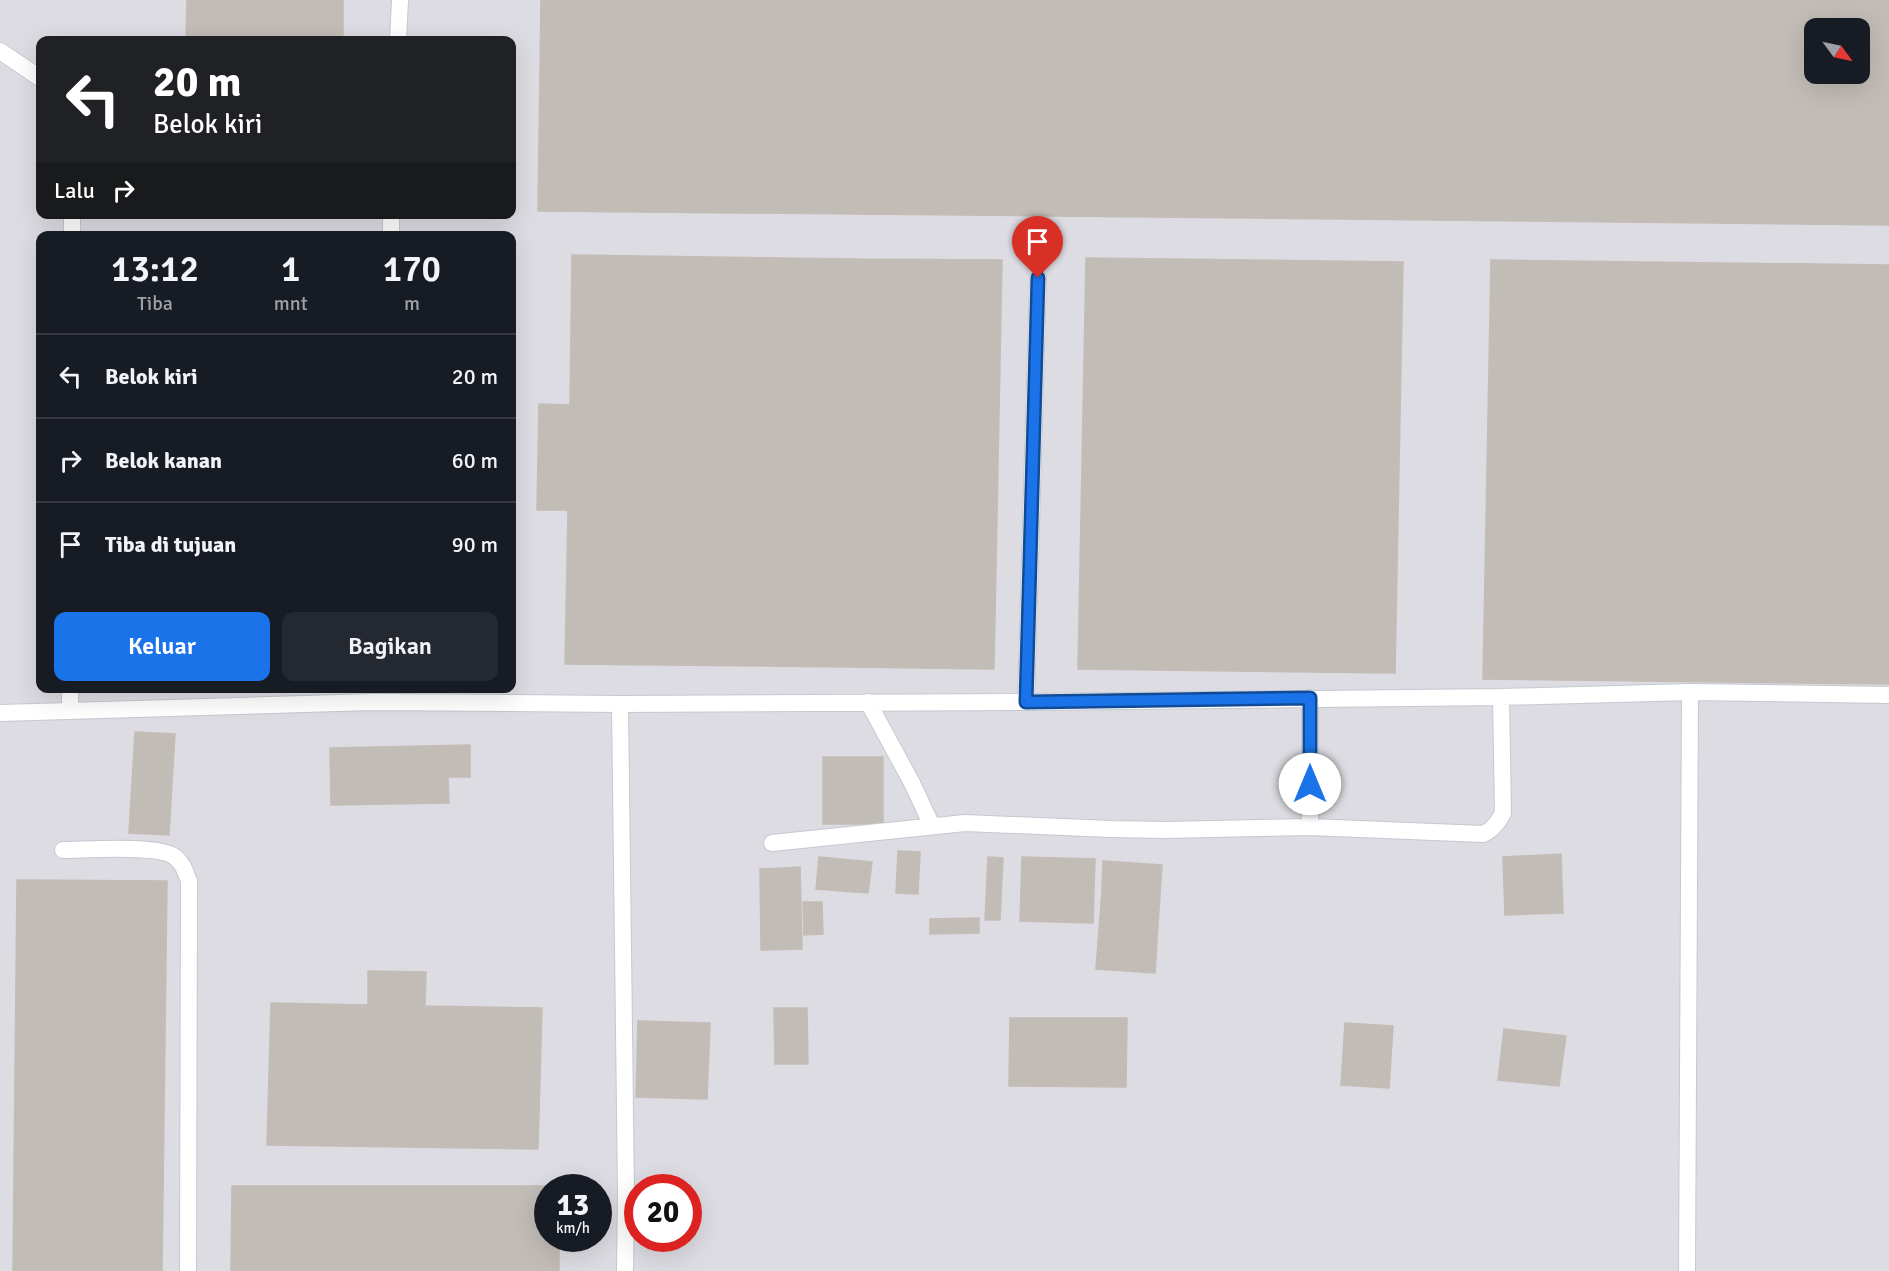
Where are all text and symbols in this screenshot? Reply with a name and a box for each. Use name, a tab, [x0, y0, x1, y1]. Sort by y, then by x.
north arrow	[1804, 18, 1870, 84]
map controls	[1804, 18, 1870, 84]
text: 20 m	[153, 57, 242, 108]
icon: left	[54, 60, 132, 138]
text: Belok kiri	[153, 108, 262, 141]
icon: right	[107, 174, 140, 207]
text: Lalu	[54, 177, 95, 204]
pin	[1012, 216, 1063, 278]
icon: arrive	[1021, 225, 1054, 258]
text: 13:12	[111, 247, 199, 292]
text: 1	[281, 247, 301, 292]
text: 170	[383, 247, 441, 292]
text: Tiba	[137, 291, 173, 316]
text: mnt	[274, 291, 308, 316]
text: m	[404, 291, 420, 316]
icon: left	[54, 360, 87, 393]
text: Belok kiri	[105, 363, 198, 390]
text: 20 m	[452, 363, 498, 390]
icon: right	[54, 444, 87, 477]
text: Belok kanan	[105, 447, 222, 474]
text: 60 m	[452, 447, 498, 474]
icon: arrive	[54, 528, 87, 561]
text: Tiba di tujuan	[105, 531, 236, 558]
text: 90 m	[452, 531, 498, 558]
button: Keluar	[54, 612, 270, 681]
button: Bagikan	[282, 612, 498, 681]
position arrow	[1278, 752, 1342, 816]
speed limit sign: 20	[624, 1174, 702, 1252]
text: 13	[557, 1187, 589, 1224]
text: km/h	[556, 1219, 590, 1237]

